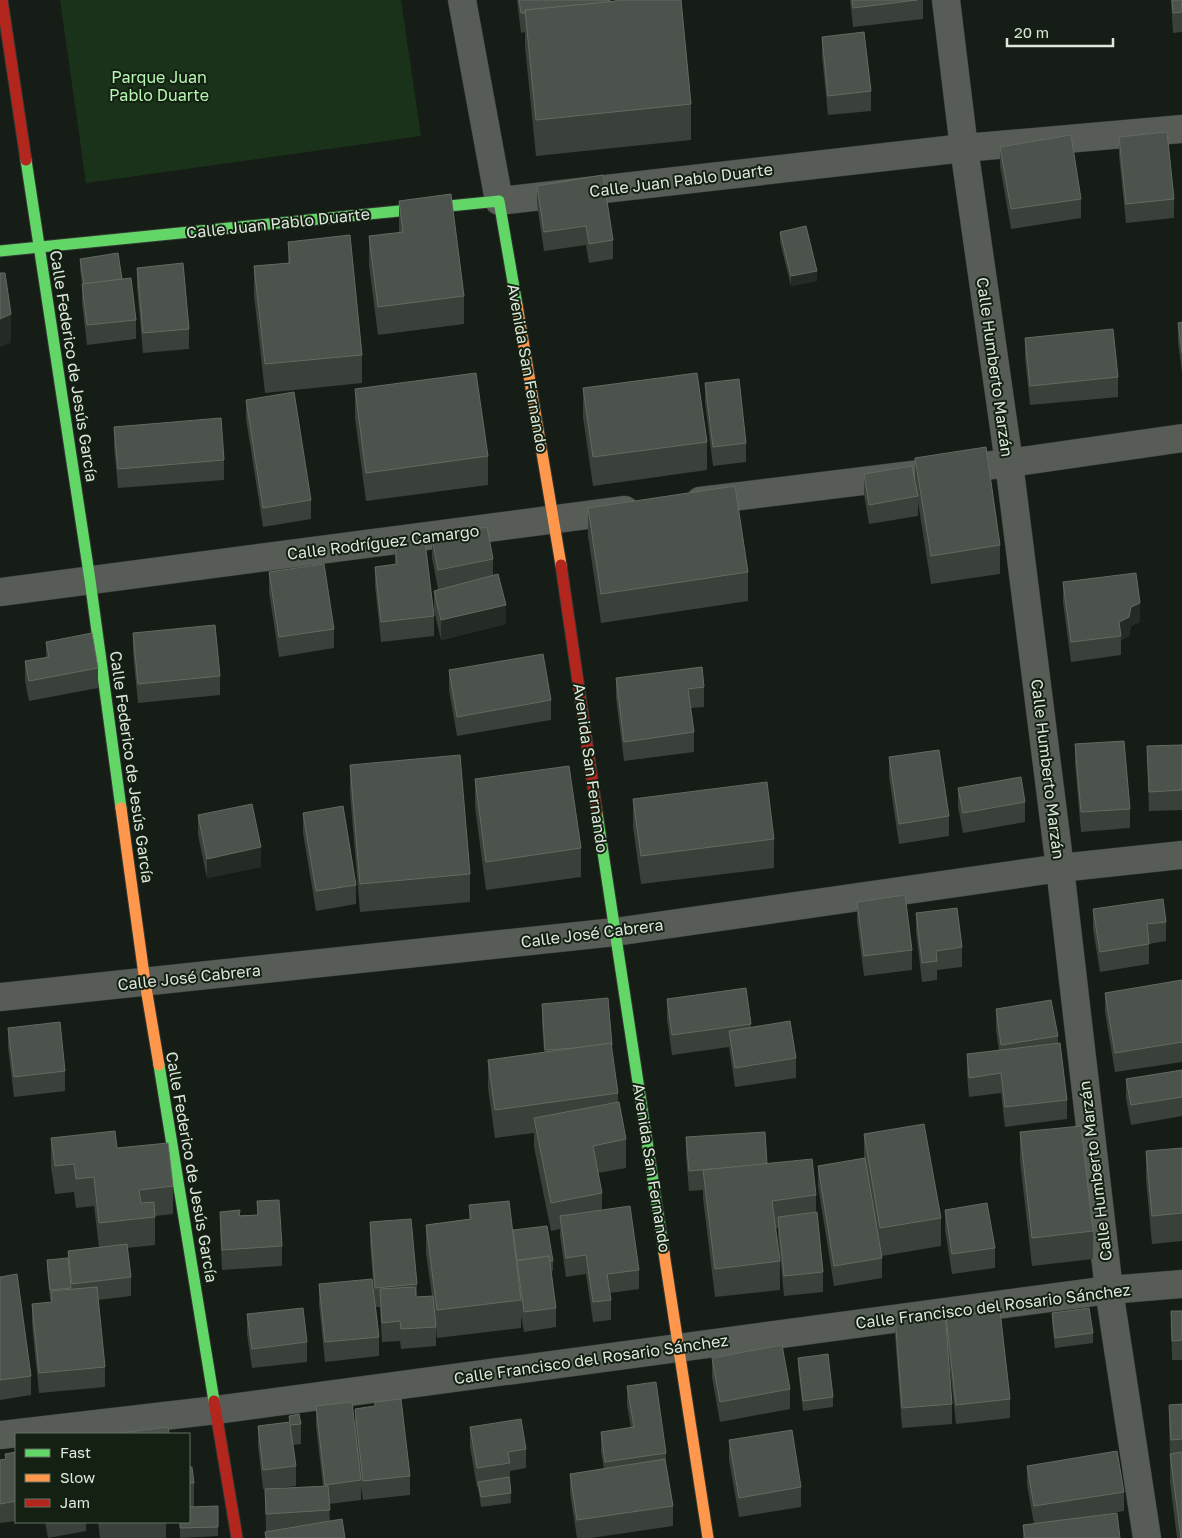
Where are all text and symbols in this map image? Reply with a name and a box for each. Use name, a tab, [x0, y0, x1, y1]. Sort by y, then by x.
scale bar	[1007, 15, 1113, 47]
text: 20 m	[1014, 23, 1049, 41]
park label: Parque Juan Pablo Duarte	[109, 67, 209, 105]
street label: Calle Juan Pablo Duarte	[588, 159, 774, 201]
street label: Calle Juan Pablo Duarte	[185, 203, 371, 243]
street label: Calle Federico de Jesús García	[46, 249, 102, 483]
street label: Calle Humberto Marzán	[972, 276, 1018, 458]
street label: Avenida San Fernando	[503, 282, 553, 454]
street label: Calle Rodríguez Camargo	[286, 520, 480, 564]
street label: Calle Federico de Jesús García	[106, 650, 158, 884]
street label: Calle Humberto Marzán	[1027, 678, 1069, 860]
street label: Avenida San Fernando	[569, 682, 613, 854]
street label: Calle José Cabrera	[519, 914, 665, 952]
street label: Calle José Cabrera	[116, 960, 262, 994]
street label: Calle Federico de Jesús García	[162, 1050, 222, 1284]
street label: Calle Humberto Marzán	[1074, 1080, 1116, 1262]
street label: Avenida San Fernando	[629, 1082, 675, 1254]
street label: Calle Francisco del Rosario Sánchez	[854, 1279, 1132, 1333]
street label: Calle Francisco del Rosario Sánchez	[453, 1330, 729, 1388]
legend	[15, 1433, 190, 1523]
text: Fast	[60, 1443, 91, 1461]
text: Slow	[60, 1468, 95, 1486]
text: Jam	[60, 1493, 90, 1511]

